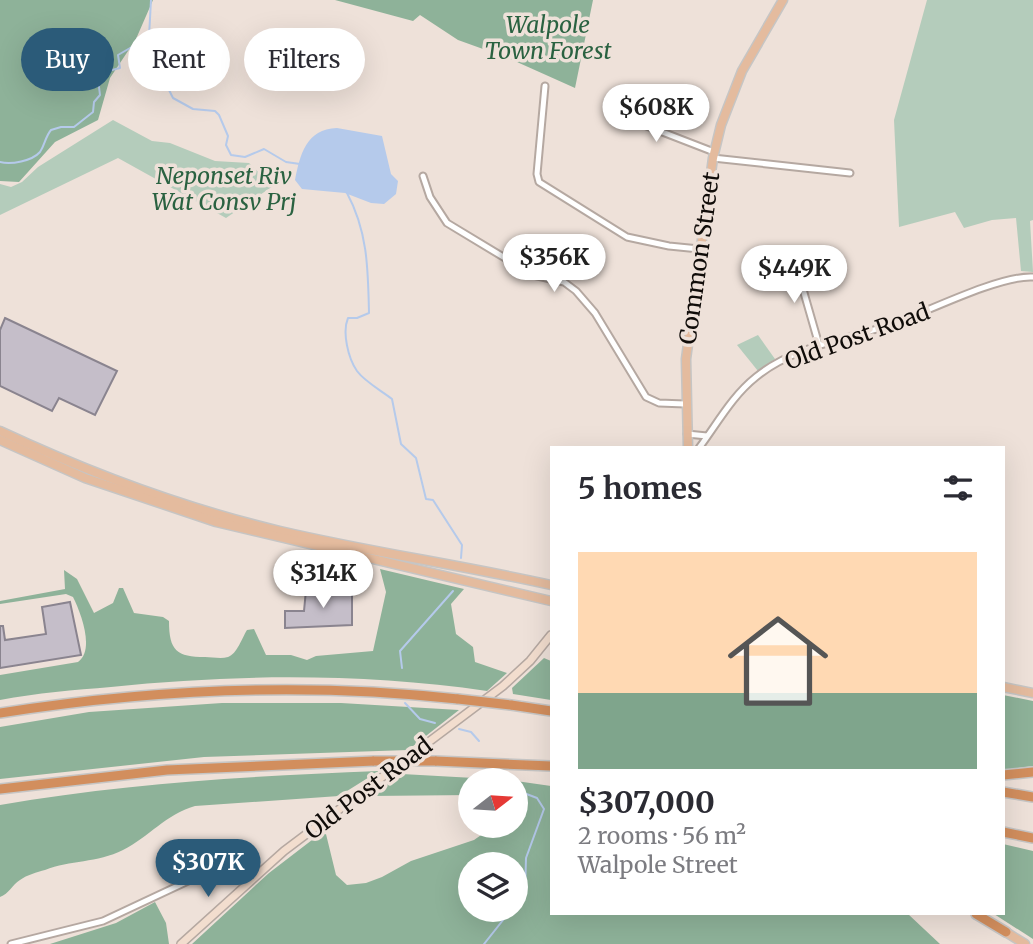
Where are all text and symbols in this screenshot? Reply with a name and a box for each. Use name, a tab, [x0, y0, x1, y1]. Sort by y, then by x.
park label: Walpole Town Forest	[485, 10, 611, 65]
chip: Buy	[21, 28, 114, 91]
chip: Rent	[128, 28, 230, 91]
chip: Filters	[244, 28, 365, 91]
pin: $608K	[607, 85, 705, 144]
text: $608K	[618, 92, 694, 121]
park label: Neponset Riv Wat Consv Prj	[152, 161, 297, 216]
street label: Common Street	[673, 170, 725, 346]
pin: $356K	[505, 234, 603, 294]
text: $356K	[519, 242, 589, 271]
pin: $449K	[745, 246, 843, 305]
text: $449K	[757, 253, 831, 282]
street label: Old Post Road	[781, 296, 934, 376]
text: 5 homes	[578, 469, 703, 507]
icon: filters	[939, 469, 977, 507]
pin: $314K	[274, 550, 372, 610]
text: $314K	[289, 558, 357, 587]
icon: home	[715, 598, 841, 724]
street label: Old Post Road	[299, 731, 438, 845]
north arrow	[458, 768, 528, 838]
map controls	[458, 768, 528, 922]
text: $307,000	[578, 783, 715, 821]
text: 2 rooms · 56 m²	[578, 821, 746, 850]
pin: $307K	[159, 839, 257, 899]
text: $307K	[172, 847, 244, 876]
text: Walpole Street	[578, 850, 738, 879]
button: layers	[458, 852, 528, 922]

